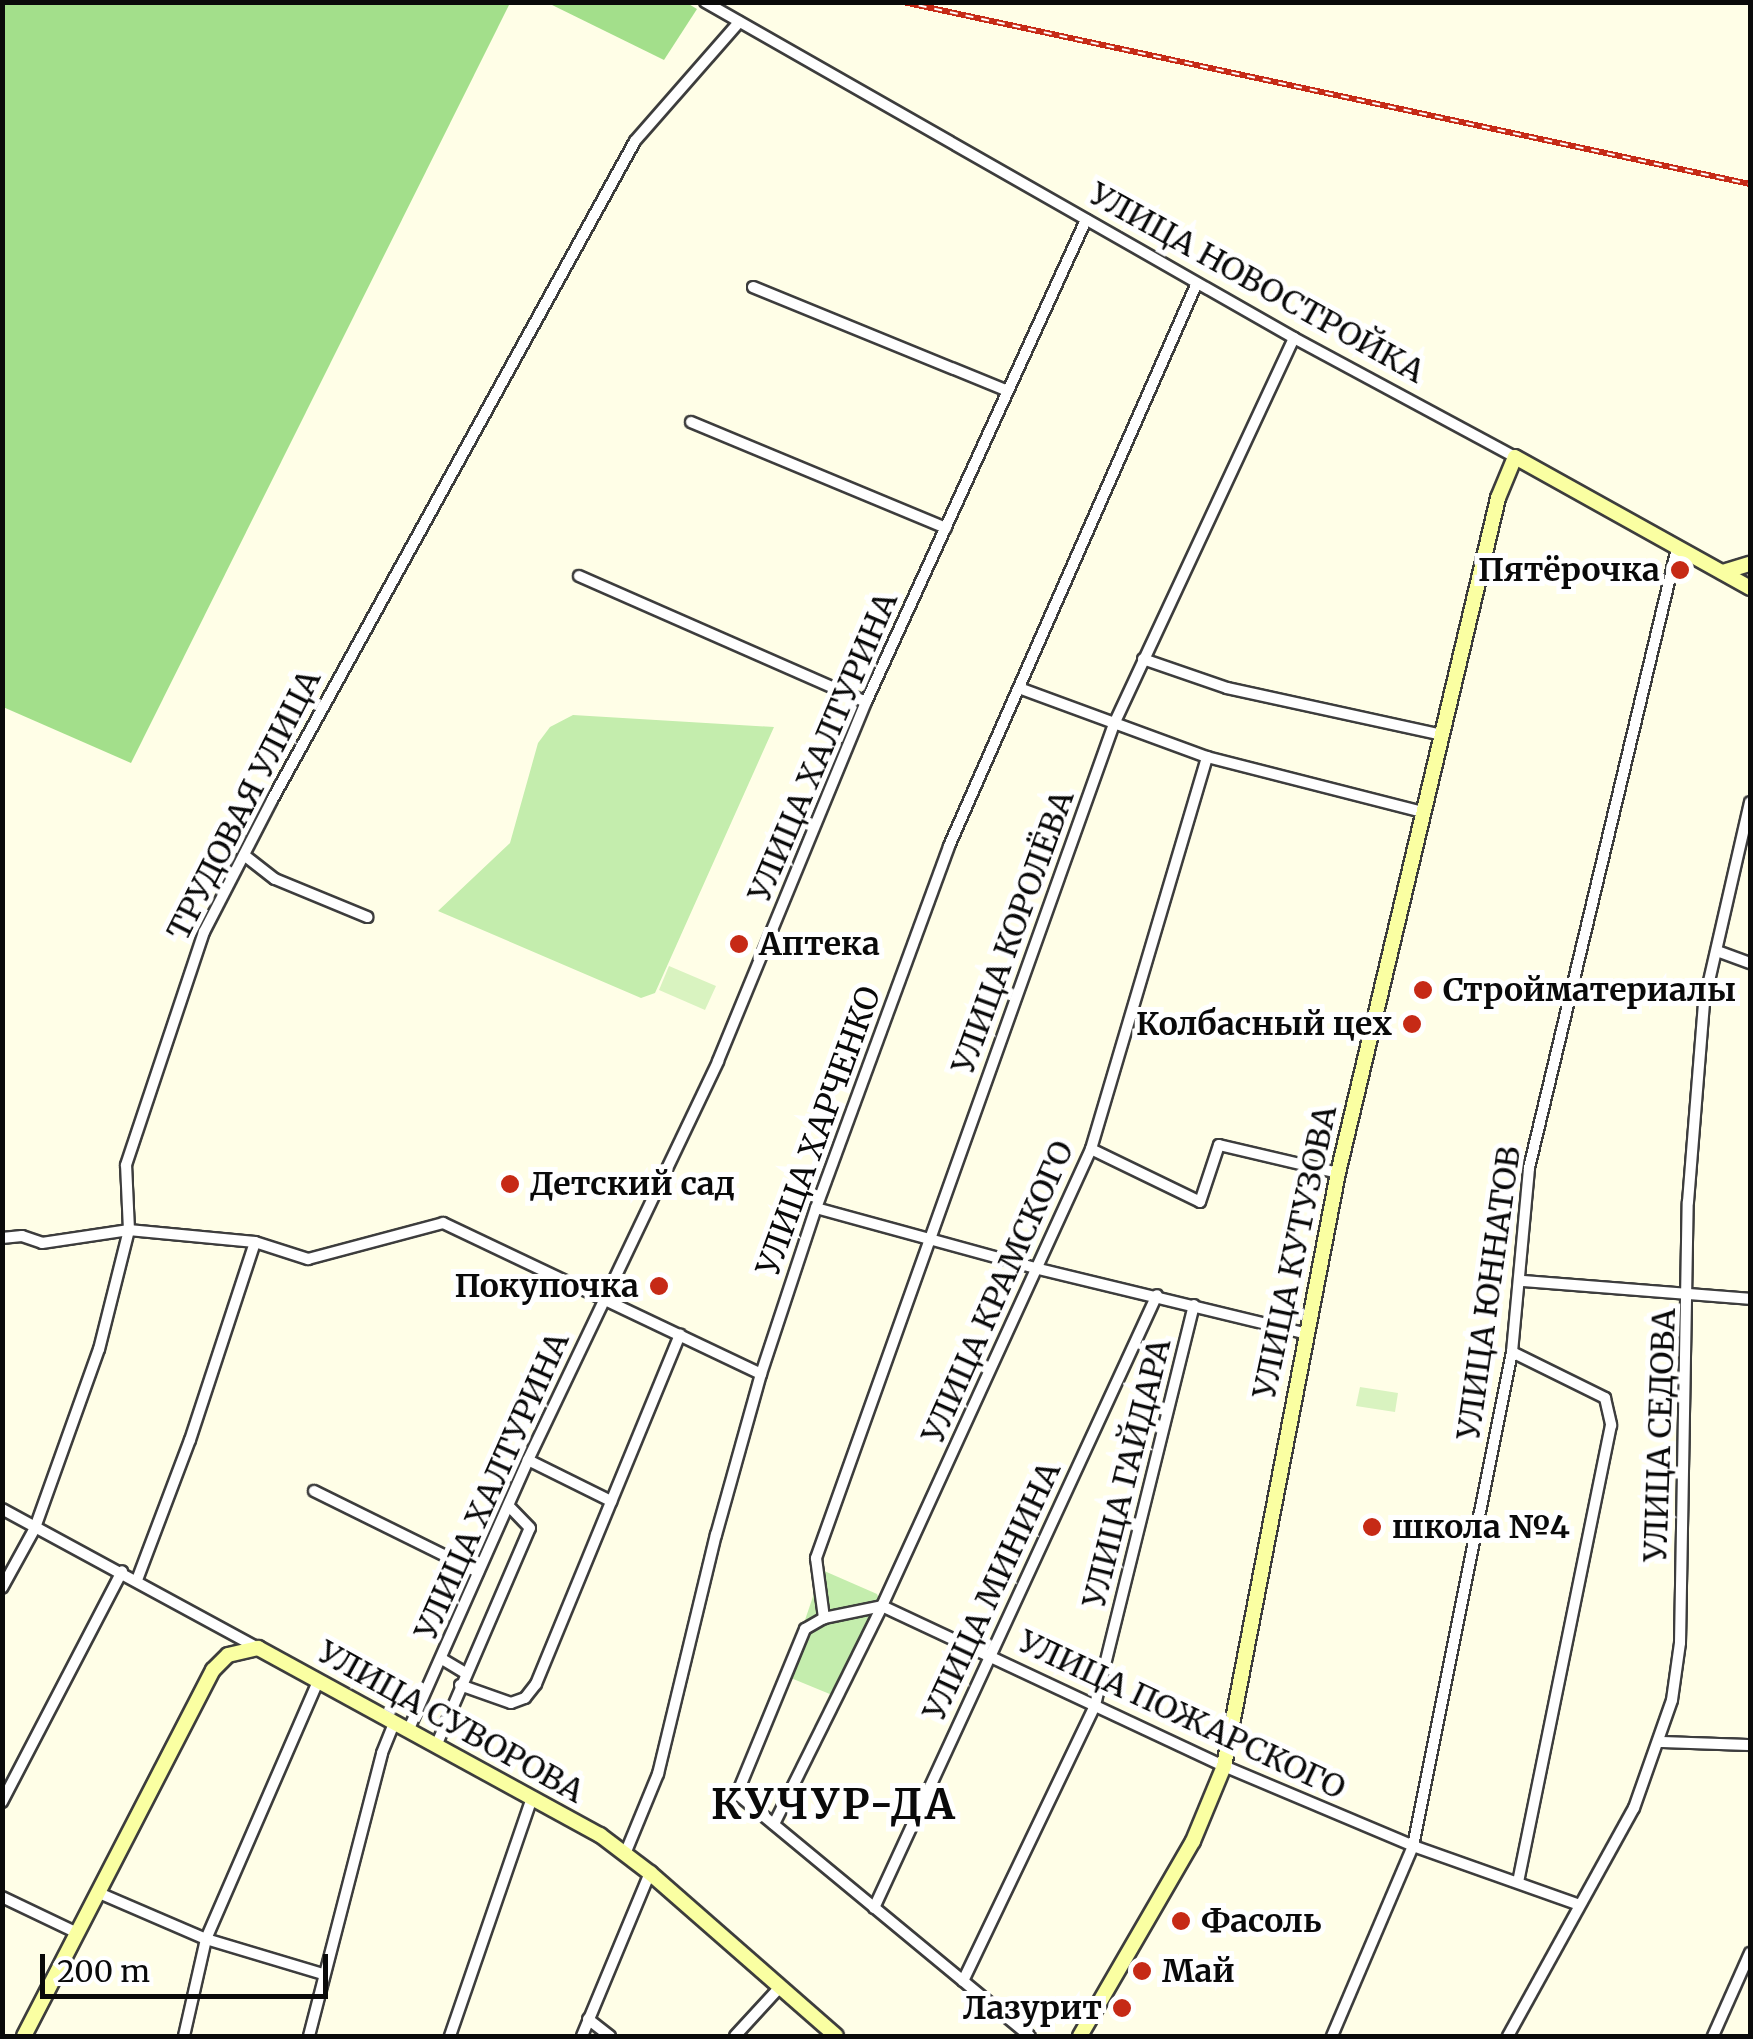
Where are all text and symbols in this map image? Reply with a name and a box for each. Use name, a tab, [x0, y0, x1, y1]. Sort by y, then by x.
street label: УЛИЦА НОВОСТРОЙКА	[1083, 175, 1431, 391]
place label: Пятёрочка	[1478, 551, 1660, 589]
marker: Пятёрочка	[1669, 559, 1691, 581]
street label: УЛИЦА ХАЛТУРИНА	[740, 587, 906, 907]
street label: ТРУДОВАЯ УЛИЦА	[159, 664, 329, 946]
street label: УЛИЦА КОРОЛЁВА	[944, 785, 1082, 1079]
place label: Аптека	[759, 925, 880, 963]
marker: Аптека	[728, 933, 750, 955]
place label: Стройматериалы	[1443, 971, 1736, 1009]
marker: Стройматериалы	[1412, 979, 1434, 1001]
street label: УЛИЦА ХАРЧЕНКО	[749, 981, 889, 1281]
place label: Колбасный цех	[1136, 1005, 1392, 1043]
marker: Колбасный цех	[1401, 1013, 1423, 1035]
street label: УЛИЦА КУТУЗОВА	[1245, 1102, 1345, 1402]
street label: УЛИЦА КРАМСКОГО	[914, 1135, 1082, 1449]
street label: УЛИЦА ЮННАТОВ	[1449, 1144, 1529, 1442]
place label: Детский сад	[530, 1165, 735, 1203]
marker: Детский сад	[499, 1173, 521, 1195]
place label: Покупочка	[455, 1267, 639, 1305]
marker: Покупочка	[648, 1275, 670, 1297]
street label: УЛИЦА СЕДОВА	[1636, 1308, 1684, 1562]
street label: УЛИЦА ХАЛТУРИНА	[407, 1326, 577, 1646]
street label: УЛИЦА ГАЙДАРА	[1075, 1335, 1179, 1611]
street label: УЛИЦА МИНИНА	[915, 1456, 1069, 1726]
place label: школа №4	[1392, 1508, 1570, 1546]
marker: школа №4	[1361, 1516, 1383, 1538]
street label: УЛИЦА ПОЖАРСКОГО	[1013, 1622, 1351, 1808]
street label: УЛИЦА СУВОРОВА	[311, 1633, 591, 1811]
district label: КУЧУР-ДА	[711, 1779, 957, 1829]
place label: Фасоль	[1201, 1902, 1321, 1940]
marker: Фасоль	[1170, 1910, 1192, 1932]
scale bar	[45, 1934, 332, 1996]
text: 200 m	[57, 1952, 150, 1990]
place label: Май	[1162, 1952, 1235, 1990]
marker: Май	[1131, 1960, 1153, 1982]
place label: Лазурит	[963, 1989, 1102, 2027]
marker: Лазурит	[1111, 1997, 1133, 2019]

